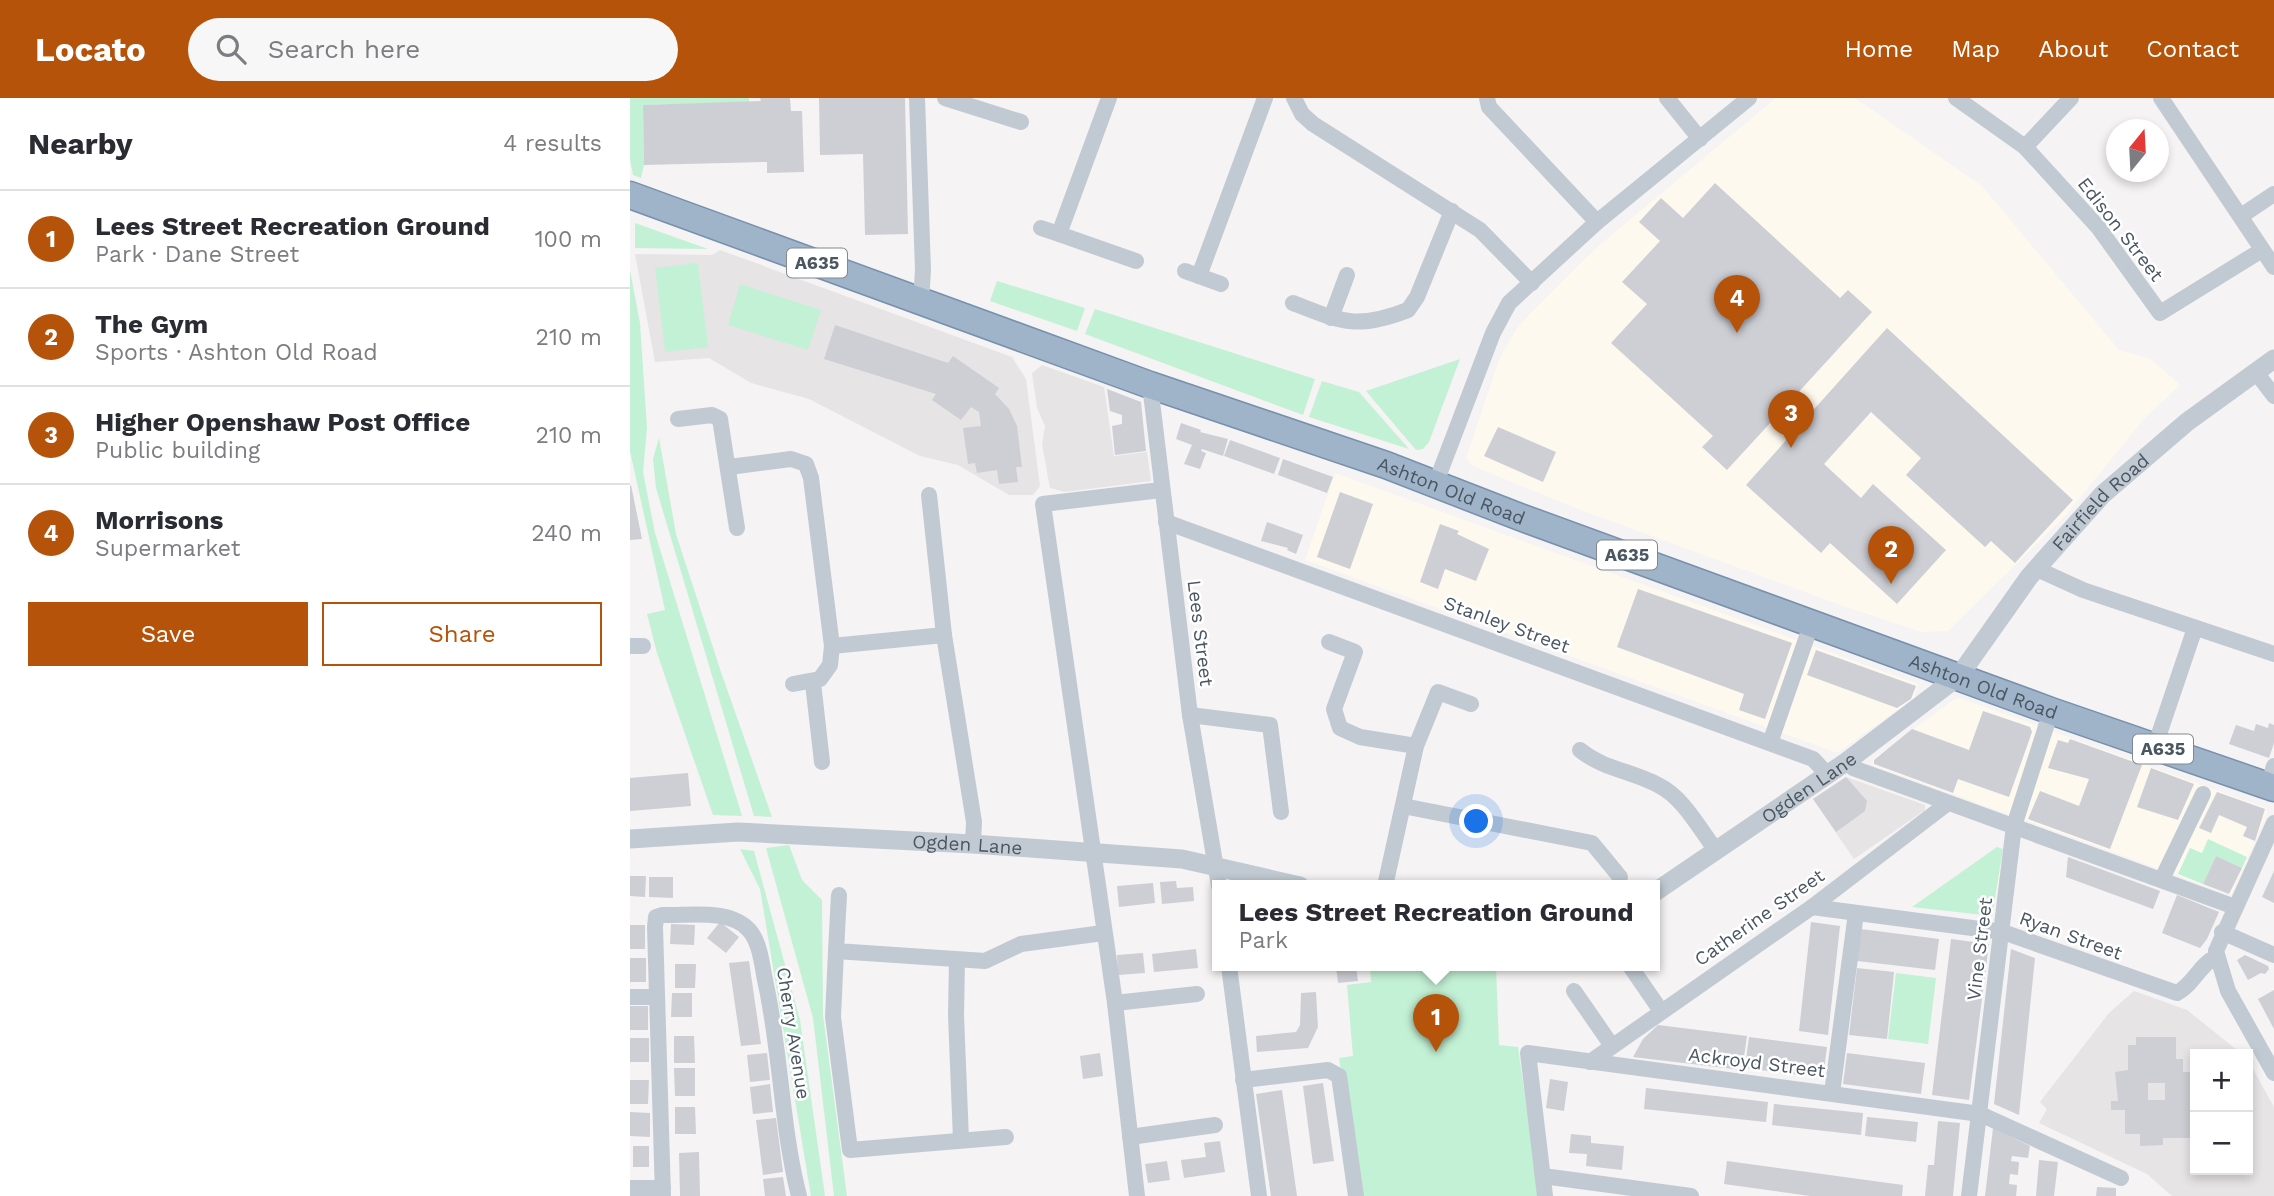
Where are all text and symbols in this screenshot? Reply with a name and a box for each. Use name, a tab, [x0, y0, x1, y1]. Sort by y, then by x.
search box	[188, 18, 678, 81]
text: Locato	[35, 30, 146, 69]
icon: search	[212, 30, 250, 68]
text: Search here	[268, 34, 420, 64]
text: Home	[1845, 35, 1913, 63]
text: Map	[1951, 35, 2000, 63]
text: About	[2038, 35, 2108, 63]
text: Contact	[2146, 35, 2239, 63]
north arrow	[2106, 119, 2169, 182]
text: Nearby	[28, 126, 133, 161]
text: 4 results	[503, 130, 602, 157]
street label: Edison Street	[2073, 173, 2168, 286]
text: Lees Street Recreation Ground	[95, 211, 490, 241]
text: 1	[46, 226, 56, 253]
text: 100 m	[535, 226, 602, 253]
text: Park · Dane Street	[95, 241, 299, 268]
road number: A635	[787, 248, 847, 278]
pin: 4	[1714, 275, 1760, 333]
text: The Gym	[95, 309, 208, 339]
text: 2	[44, 324, 58, 351]
text: 210 m	[536, 324, 602, 351]
text: Sports · Ashton Old Road	[95, 339, 378, 366]
pin: 3	[1768, 390, 1814, 448]
text: Higher Openshaw Post Office	[95, 407, 470, 437]
text: 3	[44, 422, 58, 449]
text: 210 m	[536, 422, 602, 449]
text: Public building	[95, 437, 260, 464]
street label: Fairfield Road	[2047, 449, 2154, 555]
street label: Ashton Old Road	[1374, 452, 1528, 530]
text: Morrisons	[95, 505, 223, 535]
text: 4	[44, 520, 58, 547]
text: 240 m	[531, 520, 602, 547]
pin: 2	[1868, 526, 1914, 584]
text: Supermarket	[95, 535, 240, 562]
road number: A635	[1597, 541, 1657, 570]
street label: Lees Street	[1183, 579, 1218, 687]
street label: Stanley Street	[1441, 591, 1573, 658]
button: Save	[28, 602, 308, 666]
button: Share	[322, 602, 602, 666]
street label: Ashton Old Road	[1906, 649, 2061, 724]
road number: A635	[2133, 734, 2193, 764]
street label: Ogden Lane	[1757, 747, 1861, 828]
your location	[1459, 804, 1493, 838]
street label: Ogden Lane	[912, 830, 1023, 860]
street label: Catherine Street	[1690, 864, 1829, 971]
popup	[1212, 880, 1660, 971]
street label: Vine Street	[1962, 896, 1997, 1002]
text: Lees Street Recreation Ground	[1239, 897, 1633, 927]
street label: Ryan Street	[2016, 906, 2125, 965]
text: Park	[1239, 927, 1288, 954]
street label: Cherry Avenue	[772, 965, 815, 1101]
pin: 1	[1413, 994, 1459, 1052]
street label: Ackroyd Street	[1687, 1043, 1827, 1082]
map controls	[2190, 1049, 2253, 1175]
button: +	[2190, 1049, 2253, 1112]
button: −	[2190, 1112, 2253, 1175]

